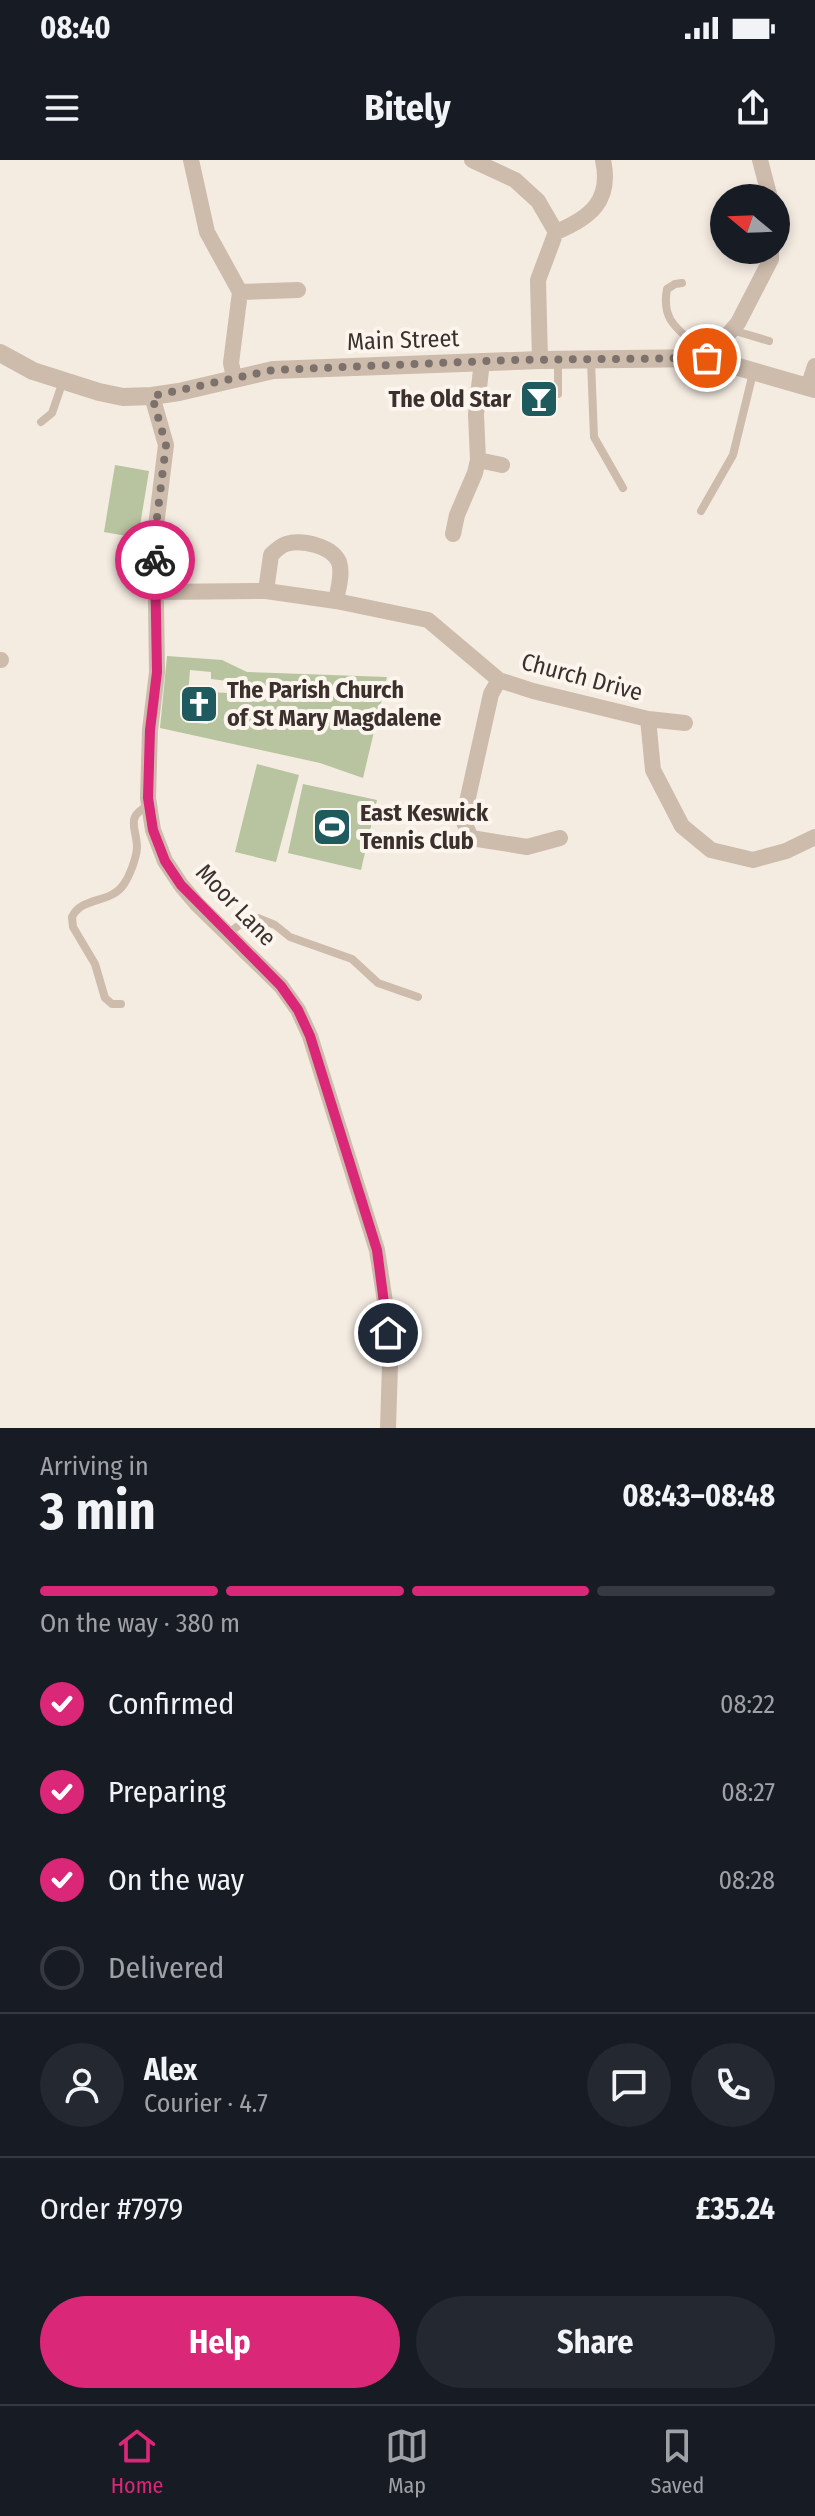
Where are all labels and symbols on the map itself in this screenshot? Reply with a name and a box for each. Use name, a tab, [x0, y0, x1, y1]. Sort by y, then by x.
north arrow	[710, 184, 790, 264]
street label: Main Street	[346, 324, 460, 356]
pin	[673, 324, 741, 392]
bar icon: The Old Star	[518, 378, 560, 420]
place label: The Old Star	[389, 385, 511, 413]
courier	[115, 520, 195, 600]
street label: Church Drive	[518, 647, 646, 707]
place label: The Parish Church of St Mary Magdalene	[227, 676, 442, 732]
church icon: The Parish Church of St Mary Magdalene	[178, 683, 220, 725]
place label: East Keswick Tennis Club	[360, 799, 489, 855]
sports icon: East Keswick Tennis Club	[311, 806, 353, 848]
street label: Moor Lane	[190, 858, 282, 952]
pin	[354, 1299, 422, 1367]

